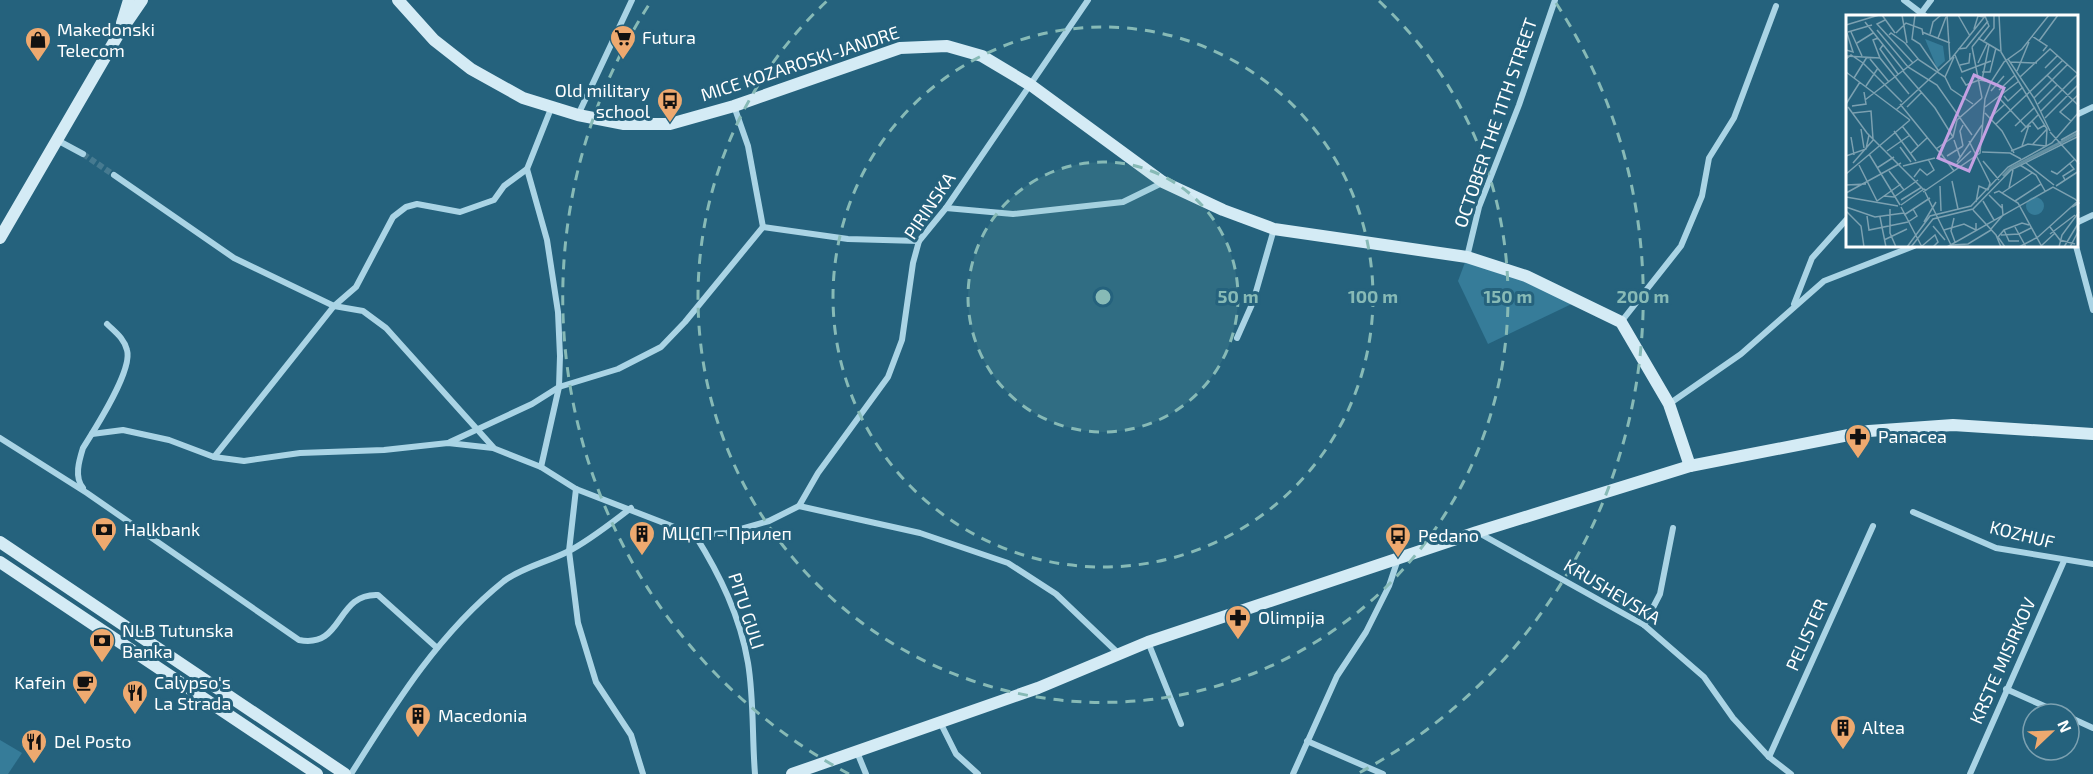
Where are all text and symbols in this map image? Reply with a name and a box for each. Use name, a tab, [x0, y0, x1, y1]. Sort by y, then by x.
street label: OCTOBER THE 11TH STREET	[1449, 14, 1541, 230]
inset map	[1846, 15, 2078, 248]
place label: Makedonski Telecom	[57, 18, 155, 61]
street label: MICE KOZAROSKI-JANDRE	[698, 21, 902, 106]
supermarket icon: Futura	[608, 23, 638, 61]
shop icon: Makedonski Telecom	[23, 25, 53, 63]
place label: Futura	[642, 26, 696, 48]
place label: Old military school	[555, 79, 651, 122]
bus stop icon: Old military school	[655, 86, 685, 124]
street label: PIRINSKA	[899, 167, 960, 243]
text: 50 m	[1217, 285, 1259, 307]
text: 100 m	[1348, 285, 1398, 307]
text: 150 m	[1484, 285, 1532, 307]
text: 200 m	[1617, 285, 1669, 307]
centre of rings	[1093, 287, 1113, 307]
pharmacy icon: Panacea	[1843, 422, 1873, 460]
place label: Panacea	[1878, 425, 1947, 447]
bank icon: Halkbank	[89, 515, 119, 553]
street label: KOZHUF	[1988, 515, 2057, 553]
place label: Halkbank	[124, 518, 200, 540]
building icon: МЦСП - Прилеп	[627, 519, 657, 557]
bus stop icon: Pedano	[1383, 521, 1413, 559]
place label: МЦСП - Прилеп	[662, 522, 792, 544]
place label: Pedano	[1418, 524, 1479, 546]
street label: KRUSHEVSKA	[1560, 554, 1666, 629]
street label: PITU GULI	[724, 570, 770, 652]
street label: KRSTE MISIRKOV	[1964, 594, 2040, 727]
street label: PELISTER	[1780, 595, 1832, 674]
pharmacy icon: Olimpija	[1223, 603, 1253, 641]
place label: Olimpija	[1258, 606, 1325, 628]
place label: NLB Tutunska Banka	[122, 619, 234, 662]
bank icon: NLB Tutunska Banka	[87, 626, 117, 664]
cafe icon: Kafein	[70, 668, 100, 706]
place label: Kafein	[14, 671, 66, 693]
place label: Calypso's La Strada	[154, 671, 231, 714]
restaurant icon: Calypso's La Strada	[120, 678, 150, 716]
building icon: Macedonia	[403, 701, 433, 739]
north arrow	[2021, 702, 2081, 762]
place label: Macedonia	[438, 704, 527, 726]
building icon: Altea	[1828, 713, 1858, 751]
place label: Altea	[1862, 716, 1905, 738]
text: N	[2054, 717, 2076, 735]
restaurant icon: Del Posto	[19, 727, 49, 765]
place label: Del Posto	[54, 730, 132, 752]

